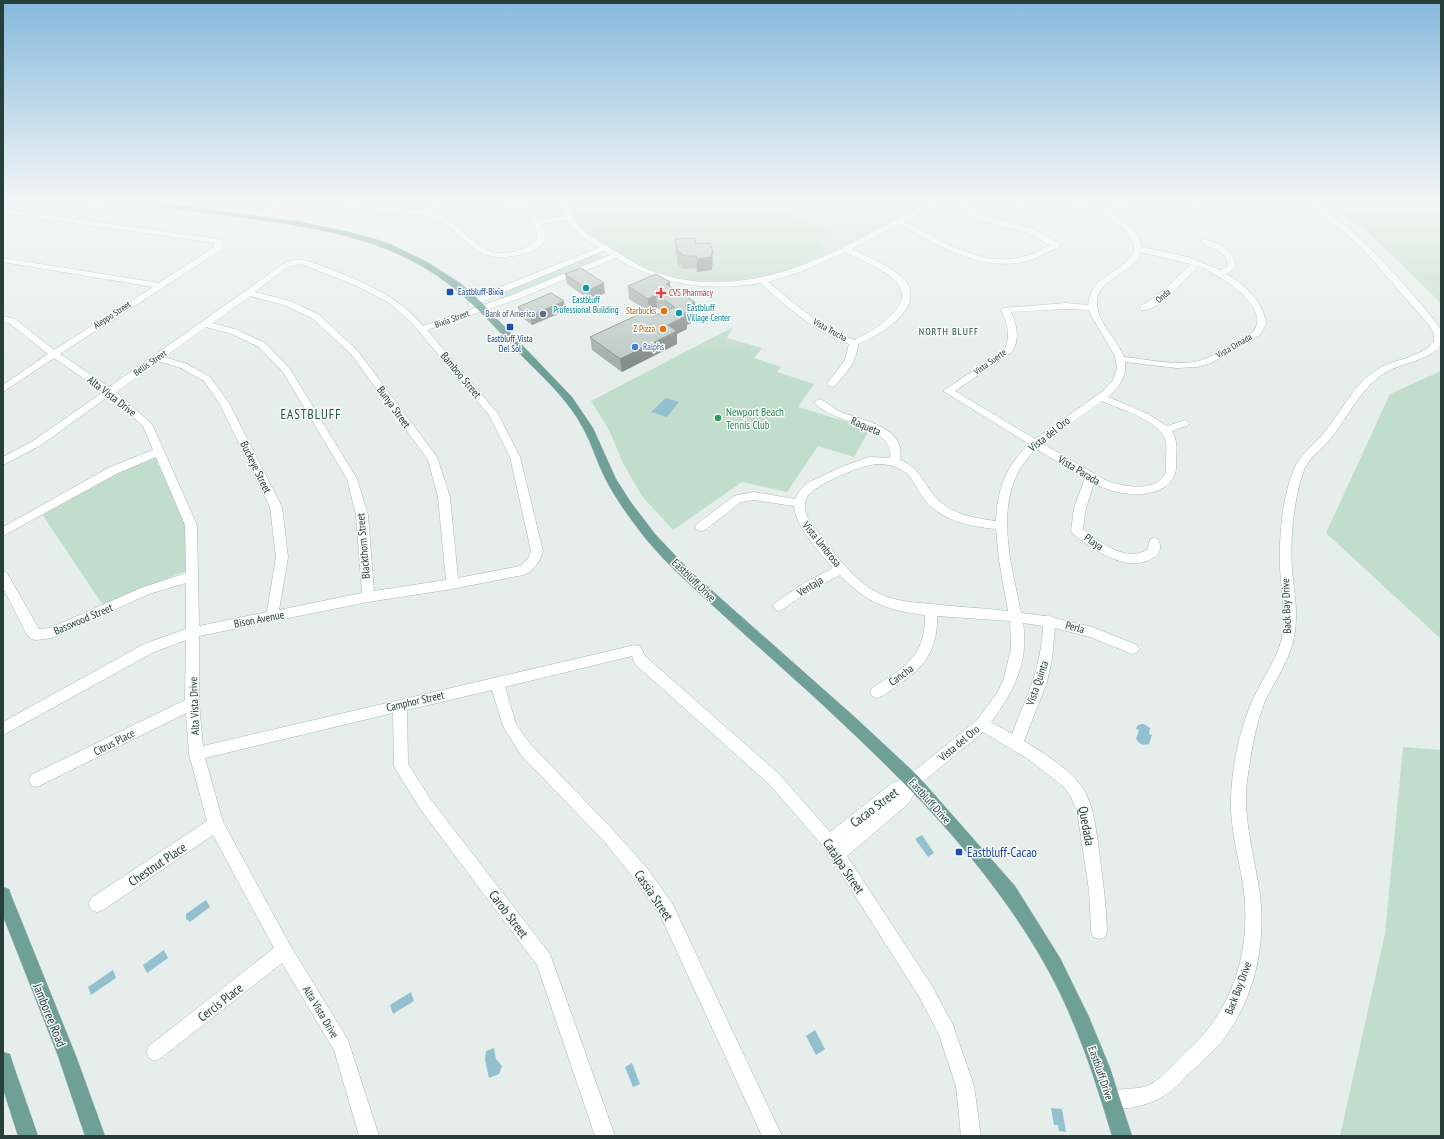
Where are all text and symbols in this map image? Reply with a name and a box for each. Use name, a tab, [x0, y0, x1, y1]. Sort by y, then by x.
marker: Eastbluff Professional Building	[581, 283, 591, 293]
place label: Eastbluff-Bixia	[458, 286, 504, 297]
street label: Onda	[1153, 286, 1173, 305]
marker: Eastbluff-Bixia	[445, 287, 455, 297]
place label: CVS Pharmacy	[669, 287, 713, 298]
marker: CVS Pharmacy	[656, 288, 666, 298]
place label: Eastbluff Professional Building	[553, 294, 619, 315]
street label: Aleppo Street	[91, 298, 133, 331]
place label: Eastbluff Village Center	[686, 302, 731, 323]
place label: Starbucks	[626, 305, 656, 316]
marker: Starbucks	[659, 306, 669, 316]
street label: Bixia Street	[433, 307, 471, 330]
place label: Bank of America	[485, 308, 535, 319]
marker: Eastbluff Village Center	[674, 308, 684, 318]
marker: Bank of America	[538, 309, 548, 319]
street label: Vista Trucha	[810, 315, 850, 344]
marker: Eastbluff-Vista Del Sol	[505, 322, 515, 332]
place label: Z Pizza	[633, 323, 655, 334]
marker: Z Pizza	[658, 324, 668, 334]
district label: NORTH BLUFF	[919, 325, 979, 338]
street label: Vista Ornada	[1213, 331, 1254, 361]
place label: Eastbluff-Vista Del Sol	[487, 333, 533, 354]
place label: Ralphs	[643, 341, 664, 352]
marker: Ralphs	[630, 342, 640, 352]
street label: Vista Suerte	[970, 346, 1008, 377]
street label: Bellis Street	[131, 347, 169, 378]
street label: Bamboo Street	[438, 349, 484, 401]
street label: Alta Vista Drive	[85, 373, 140, 420]
street label: Bunya Street	[374, 383, 414, 431]
place label: Newport Beach Tennis Club	[726, 405, 784, 432]
district label: EASTBLUFF	[280, 406, 342, 423]
marker: Newport Beach Tennis Club	[713, 413, 723, 423]
street label: Raqueta	[849, 413, 883, 439]
street label: Vista del Oro	[1025, 413, 1073, 455]
street label: Buckeye Street	[237, 439, 275, 495]
street label: Vista Parada	[1055, 451, 1103, 488]
street label: Blackthorn Street	[353, 513, 373, 579]
street label: Vista Umbrosa	[799, 518, 845, 570]
street label: Playa	[1082, 530, 1106, 554]
street label: Eastbluff Drive	[669, 556, 719, 605]
street label: Ventaja	[793, 573, 826, 600]
street label: Back Bay Drive	[1278, 578, 1294, 634]
street label: Basswood Street	[51, 600, 115, 638]
street label: Bison Avenue	[233, 607, 286, 631]
street label: Perla	[1064, 618, 1086, 636]
street label: Vista Quinta	[1022, 659, 1051, 708]
street label: Cancha	[886, 661, 916, 689]
street label: Alta Vista Drive	[186, 676, 202, 735]
street label: Camphor Street	[385, 688, 445, 714]
street label: Vista del Oro	[935, 722, 982, 765]
street label: Citrus Place	[91, 725, 137, 758]
street label: Eastbluff Drive	[906, 776, 954, 827]
street label: Cacao Street	[847, 783, 902, 831]
street label: Quedada	[1075, 805, 1098, 847]
street label: Catalpa Street	[819, 835, 869, 898]
street label: Chestnut Place	[125, 839, 190, 890]
place label: Eastbluff-Cacao	[967, 844, 1037, 861]
marker: Eastbluff-Cacao	[954, 847, 964, 857]
street label: Cassia Street	[630, 867, 677, 924]
street label: Carob Street	[485, 887, 532, 942]
street label: Back Bay Drive	[1222, 959, 1255, 1016]
street label: Cercis Place	[194, 979, 246, 1025]
street label: Jamboree Road	[29, 980, 70, 1050]
street label: Alta Vista Drive	[300, 983, 342, 1041]
street label: Eastbluff Drive	[1085, 1044, 1117, 1102]

